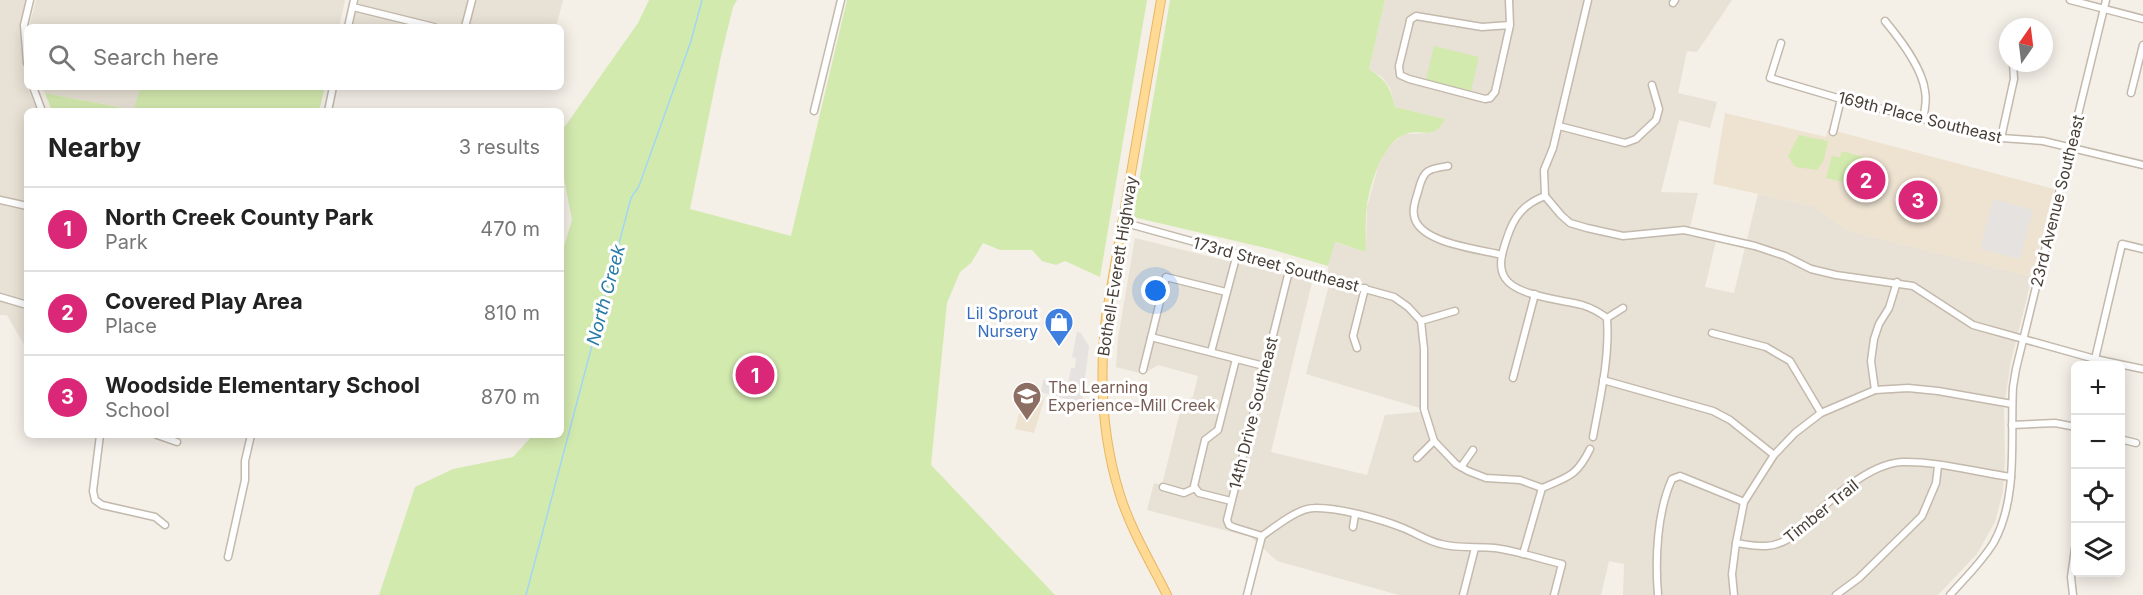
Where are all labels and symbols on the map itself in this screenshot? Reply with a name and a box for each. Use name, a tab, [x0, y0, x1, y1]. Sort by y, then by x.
north arrow	[1999, 18, 2053, 72]
street label: 169th Place Southeast	[1836, 87, 2004, 147]
street label: 23rd Avenue Southeast	[2026, 113, 2088, 289]
pin: 2	[1846, 158, 1886, 202]
street label: Bothell-Everett Highway	[1093, 174, 1141, 358]
pin: 3	[1898, 178, 1938, 222]
street label: 173rd Street Southeast	[1191, 232, 1361, 296]
water label: North Creek	[582, 241, 629, 347]
your location	[1141, 276, 1170, 305]
place label: Lil Sprout Nursery	[967, 303, 1038, 341]
shop icon: Lil Sprout Nursery	[1043, 306, 1075, 348]
street label: 14th Drive Southeast	[1224, 335, 1282, 491]
pin: 1	[736, 352, 774, 398]
place label: The Learning Experience-Mill Creek	[1048, 377, 1216, 415]
school or university icon: The Learning Experience-Mill Creek	[1011, 380, 1043, 422]
street label: Timber Trail	[1780, 475, 1862, 547]

